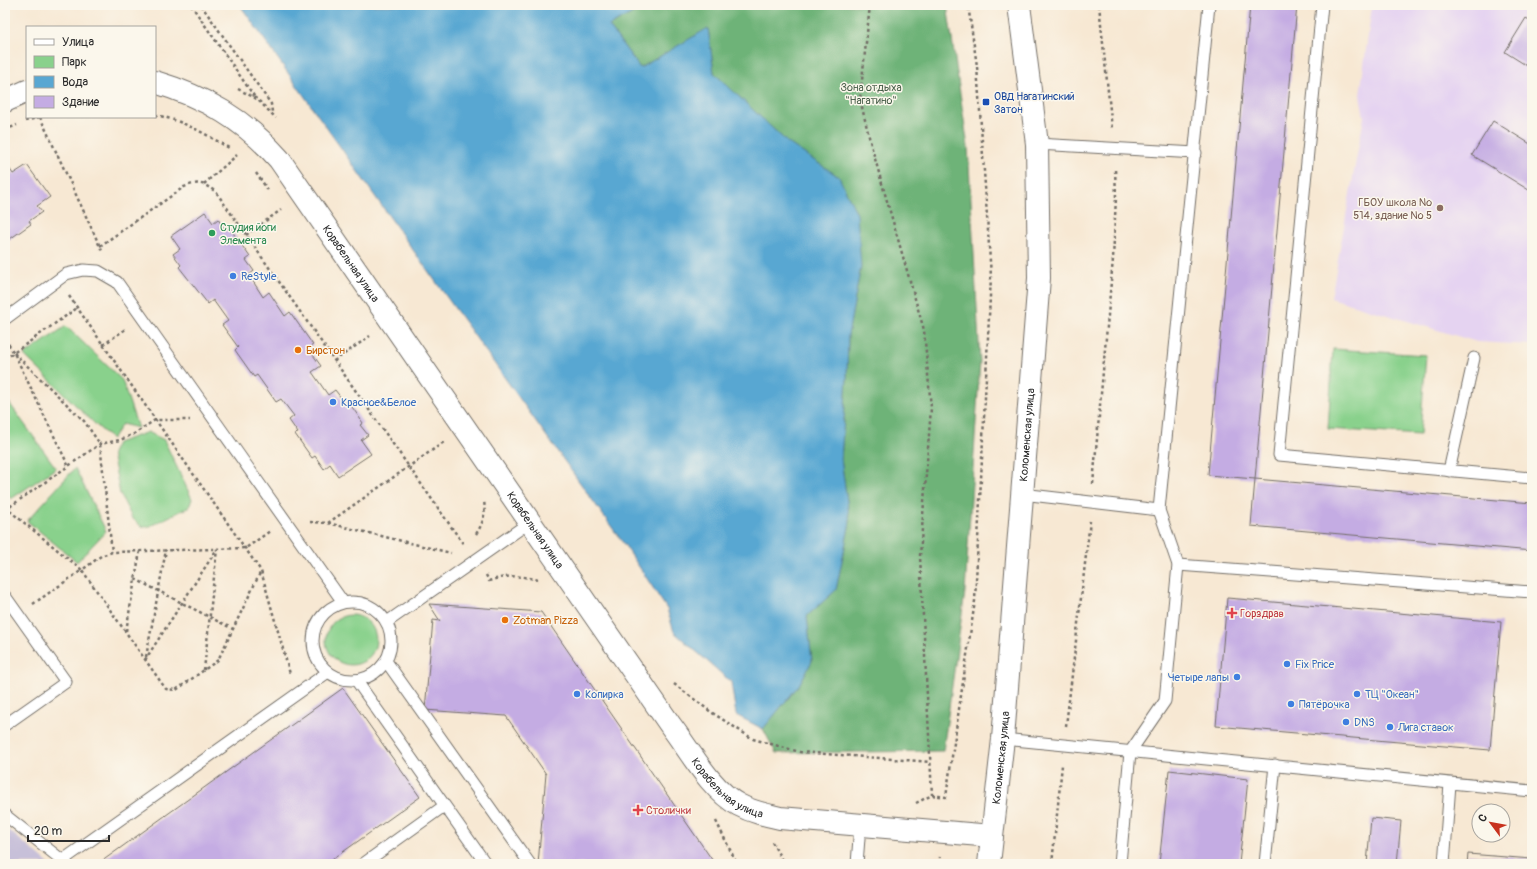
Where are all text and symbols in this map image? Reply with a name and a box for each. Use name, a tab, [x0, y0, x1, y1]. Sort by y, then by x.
legend	[26, 26, 156, 118]
text: Улица	[62, 35, 94, 50]
text: Парк	[62, 55, 87, 70]
text: Вода	[62, 75, 88, 90]
park label: Зона отдыха "Нагатино"	[840, 81, 902, 107]
place label: ОВД Нагатинский Затон	[994, 90, 1074, 116]
text: Здание	[62, 95, 99, 110]
marker: ОВД Нагатинский Затон	[981, 97, 991, 107]
place label: ГБОУ школа № 514, здание № 5	[1353, 196, 1433, 222]
marker: ГБОУ школа № 514, здание № 5	[1435, 203, 1445, 213]
place label: Студия йоги Элемента	[220, 221, 276, 247]
street label: Корабельная улица	[320, 223, 382, 304]
marker: Студия йоги Элемента	[207, 228, 217, 238]
place label: ReStyle	[241, 270, 277, 283]
marker: ReStyle	[228, 271, 238, 281]
place label: Бирстон	[306, 344, 345, 357]
marker: Бирстон	[293, 345, 303, 355]
street label: Коломенская улица	[1017, 388, 1037, 482]
place label: Красное&Белое	[341, 396, 417, 409]
marker: Красное&Белое	[328, 397, 338, 407]
street label: Корабельная улица	[504, 489, 567, 571]
place label: Горздрав	[1240, 607, 1284, 620]
marker: Горздрав	[1227, 608, 1237, 618]
place label: Zotman Pizza	[513, 614, 578, 627]
marker: Zotman Pizza	[500, 615, 510, 625]
place label: Fix Price	[1295, 658, 1335, 671]
marker: Fix Price	[1282, 659, 1292, 669]
place label: Четыре лапы	[1168, 671, 1229, 684]
marker: Четыре лапы	[1232, 672, 1242, 682]
place label: Копирка	[585, 688, 624, 701]
place label: ТЦ "Океан"	[1365, 688, 1419, 701]
marker: Копирка	[572, 689, 582, 699]
marker: ТЦ "Океан"	[1352, 689, 1362, 699]
place label: Пятёрочка	[1299, 698, 1350, 711]
marker: Пятёрочка	[1286, 699, 1296, 709]
street label: Коломенская улица	[989, 711, 1012, 805]
place label: DNS	[1354, 716, 1375, 729]
marker: DNS	[1341, 717, 1351, 727]
place label: Лига ставок	[1397, 721, 1454, 734]
marker: Лига ставок	[1385, 722, 1395, 732]
street label: Корабельная улица	[689, 755, 765, 820]
north arrow	[1471, 803, 1511, 843]
place label: Столички	[646, 804, 691, 817]
marker: Столички	[633, 805, 643, 815]
text: С	[1476, 811, 1490, 824]
scale bar	[28, 817, 109, 843]
text: 20 m	[34, 824, 63, 839]

